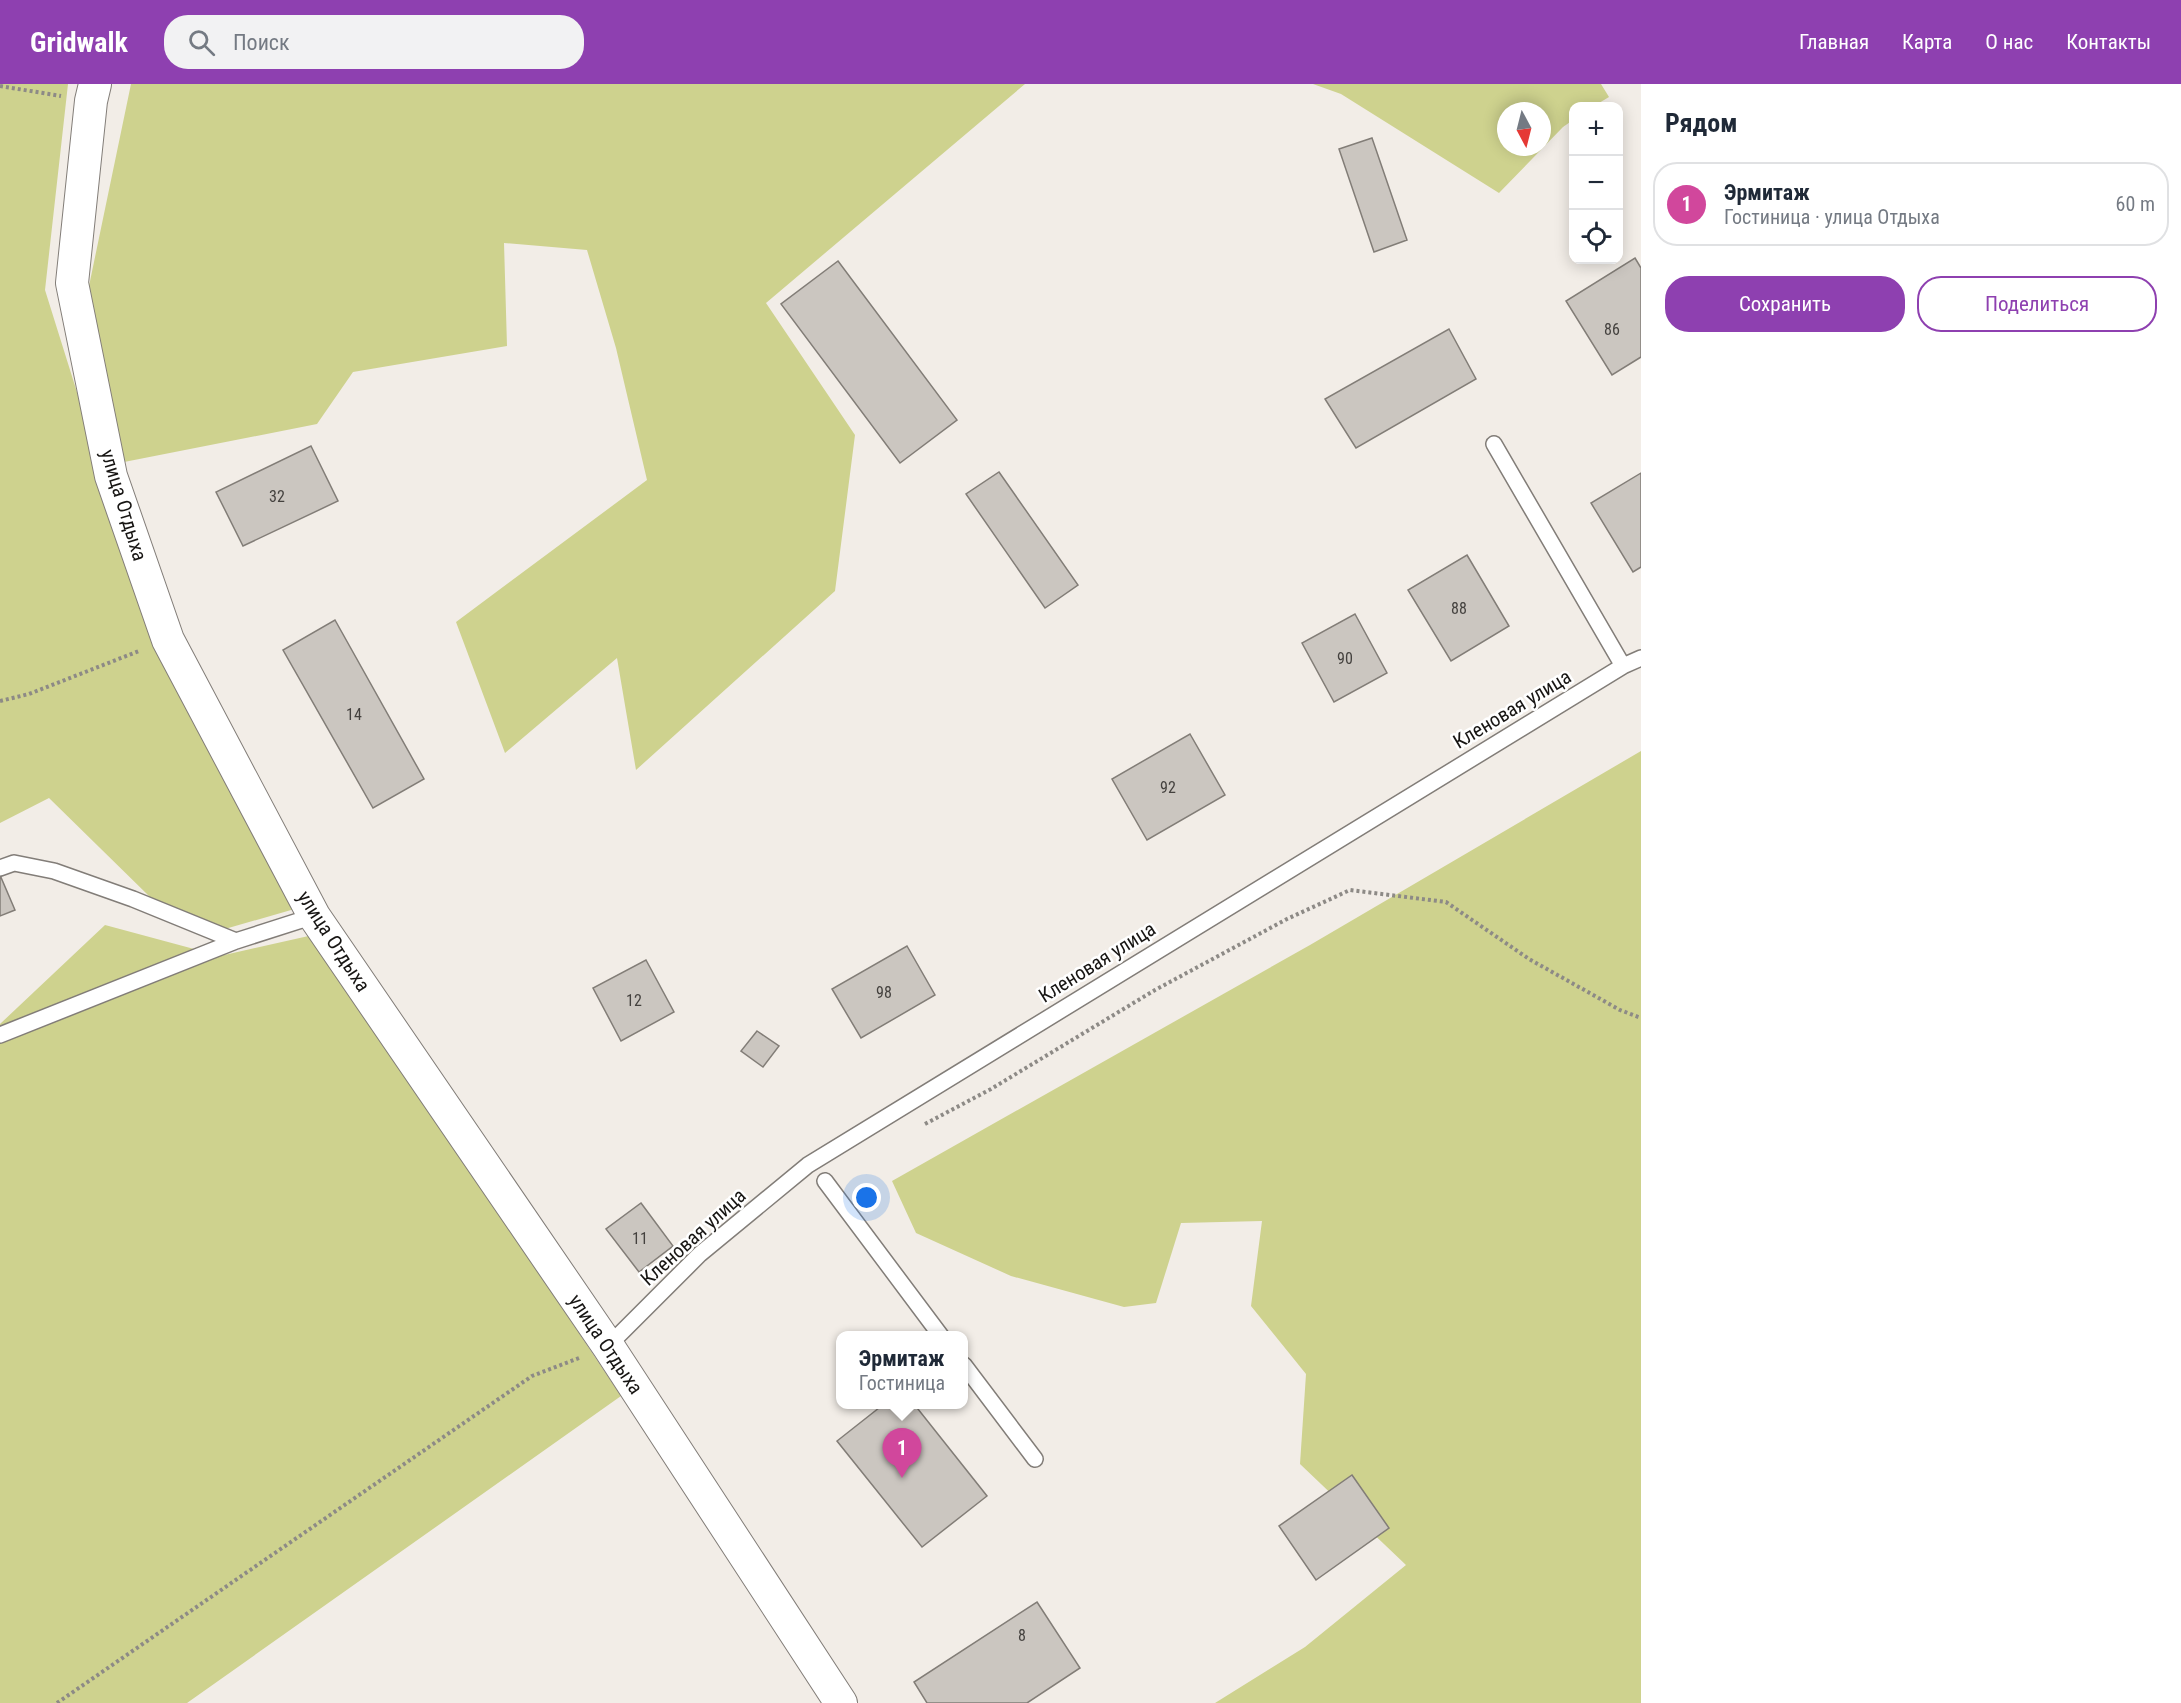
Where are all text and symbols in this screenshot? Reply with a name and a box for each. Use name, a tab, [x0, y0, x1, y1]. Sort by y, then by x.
search box	[164, 15, 584, 69]
text: Gridwalk	[30, 26, 128, 59]
icon: search	[185, 26, 218, 59]
text: Поиск	[233, 30, 290, 55]
text: Главная	[1799, 30, 1869, 54]
text: Карта	[1902, 30, 1952, 54]
text: О нас	[1985, 30, 2033, 54]
text: Контакты	[2066, 30, 2151, 54]
north arrow	[1497, 102, 1551, 156]
map controls	[1569, 102, 1623, 264]
button: +	[1569, 102, 1623, 156]
text: Рядом	[1665, 108, 1737, 138]
button: −	[1569, 156, 1623, 210]
text: Эрмитаж	[1724, 180, 1810, 205]
text: 1	[1681, 192, 1692, 216]
text: 60 m	[2116, 192, 2155, 216]
text: Гостиница · улица Отдыха	[1724, 205, 1940, 229]
button: locate	[1569, 210, 1623, 264]
button: Сохранить	[1665, 276, 1905, 332]
button: Поделиться	[1917, 276, 2157, 332]
house number: 86	[1604, 320, 1620, 339]
street label: улица Отдыха	[96, 446, 152, 564]
house number: 32	[269, 487, 285, 506]
house number: 88	[1451, 599, 1467, 618]
house number: 90	[1337, 649, 1353, 668]
street label: Кленовая улица	[1449, 664, 1575, 754]
house number: 14	[346, 705, 362, 724]
house number: 92	[1160, 778, 1176, 797]
street label: улица Отдыха	[293, 886, 375, 996]
street label: Кленовая улица	[1034, 917, 1160, 1007]
house number: 98	[876, 983, 892, 1002]
house number: 12	[626, 991, 642, 1010]
street label: Кленовая улица	[635, 1183, 751, 1291]
your location	[852, 1183, 881, 1212]
house number: 11	[632, 1229, 648, 1248]
street label: улица Отдыха	[564, 1289, 648, 1399]
popup	[836, 1331, 968, 1409]
text: Эрмитаж	[859, 1346, 944, 1371]
text: Гостиница	[859, 1371, 945, 1395]
pin: 1	[882, 1428, 922, 1478]
house number: 8	[1018, 1626, 1026, 1645]

